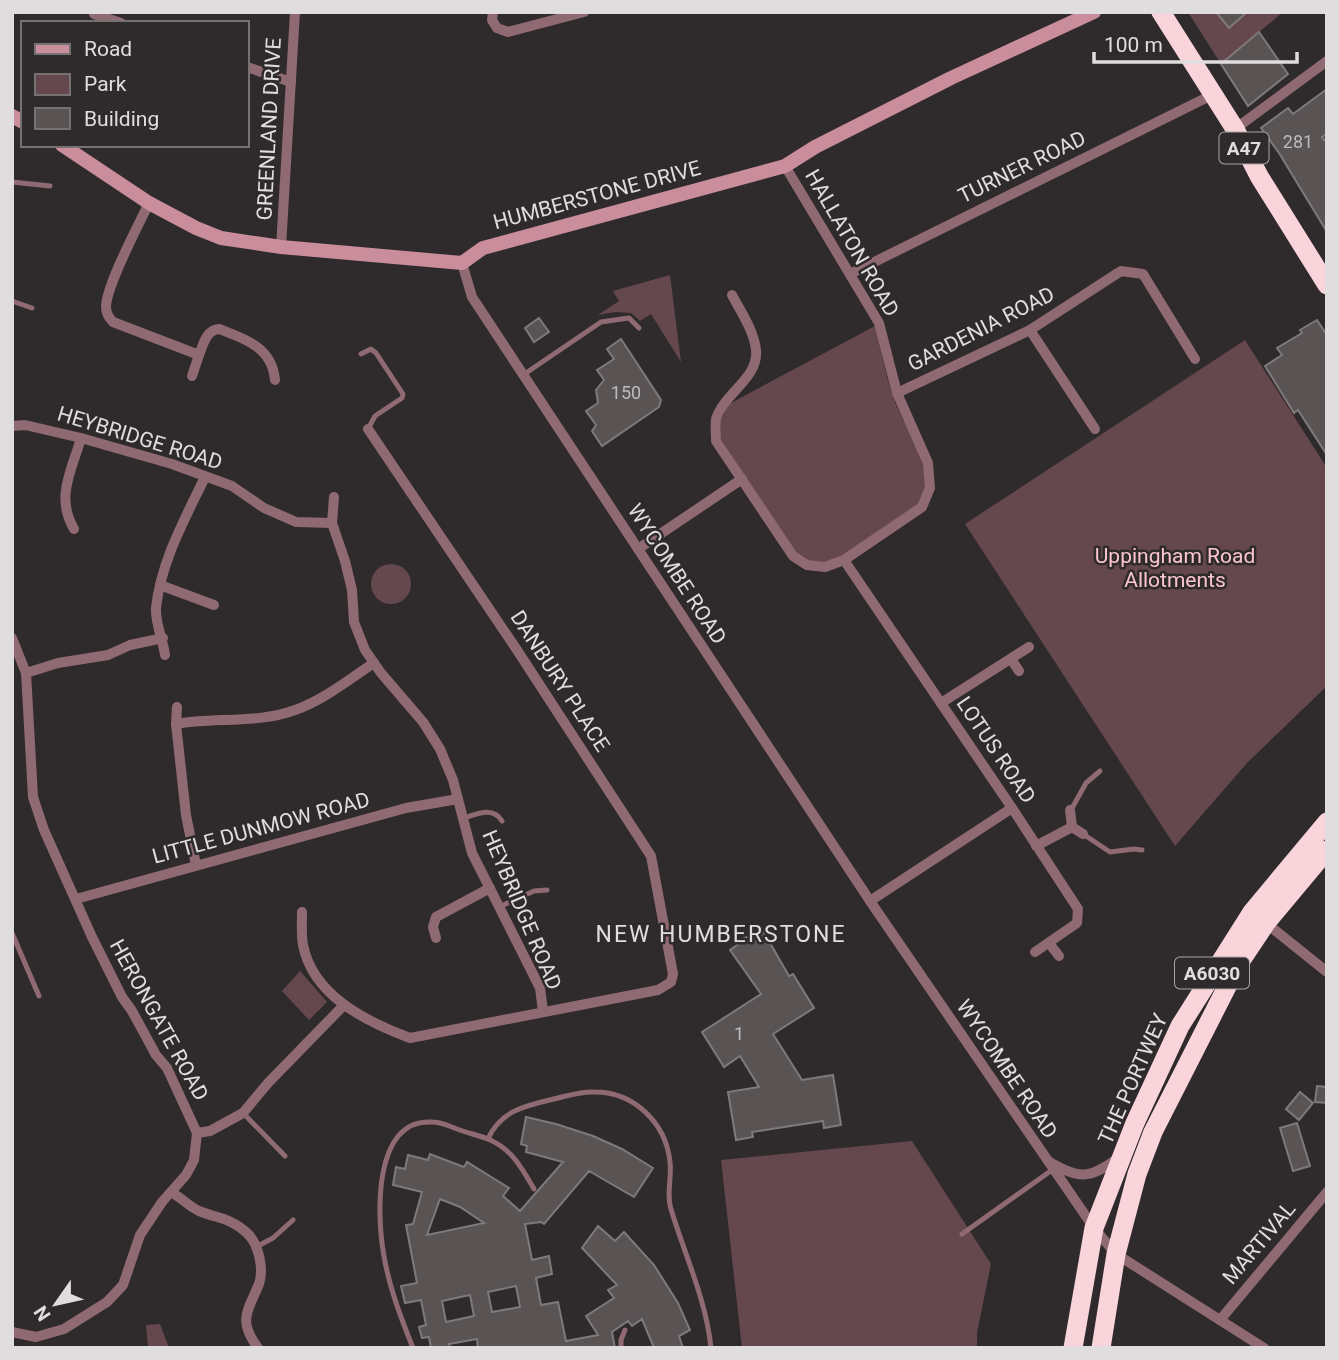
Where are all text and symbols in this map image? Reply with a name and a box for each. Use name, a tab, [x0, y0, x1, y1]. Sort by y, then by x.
legend	[21, 21, 248, 147]
scale bar	[1094, 21, 1297, 65]
text: 100 m	[1104, 33, 1163, 57]
text: Road	[84, 37, 132, 61]
street label: GREENLAND DRIVE	[252, 37, 286, 221]
text: Park	[84, 72, 127, 96]
text: Building	[84, 107, 159, 131]
street label: TURNER ROAD	[954, 126, 1090, 208]
house number: 281	[1283, 131, 1313, 152]
road number: A47	[1220, 132, 1268, 164]
street label: HUMBERSTONE DRIVE	[491, 156, 703, 234]
street label: HALLATON ROAD	[800, 165, 904, 321]
street label: GARDENIA ROAD	[904, 282, 1058, 376]
house number: 150	[611, 382, 641, 403]
street label: HEYBRIDGE ROAD	[55, 402, 225, 474]
street label: WYCOMBE ROAD	[623, 499, 731, 649]
park label: Uppingham Road Allotments	[1095, 544, 1255, 592]
street label: DANBURY PLACE	[506, 606, 615, 756]
street label: LOTUS ROAD	[952, 692, 1040, 808]
street label: LITTLE DUNMOW ROAD	[150, 787, 372, 869]
street label: HEYBRIDGE ROAD	[478, 827, 566, 993]
district label: NEW HUMBERSTONE	[596, 921, 846, 948]
street label: HERONGATE ROAD	[105, 935, 213, 1105]
road number: A6030	[1175, 958, 1249, 988]
street label: WYCOMBE ROAD	[952, 995, 1062, 1143]
street label: THE PORTWEY	[1093, 1010, 1173, 1148]
house number: 1	[734, 1023, 744, 1044]
street label: MARTIVAL	[1218, 1197, 1300, 1289]
north arrow	[21, 1269, 91, 1339]
text: N	[29, 1301, 56, 1325]

